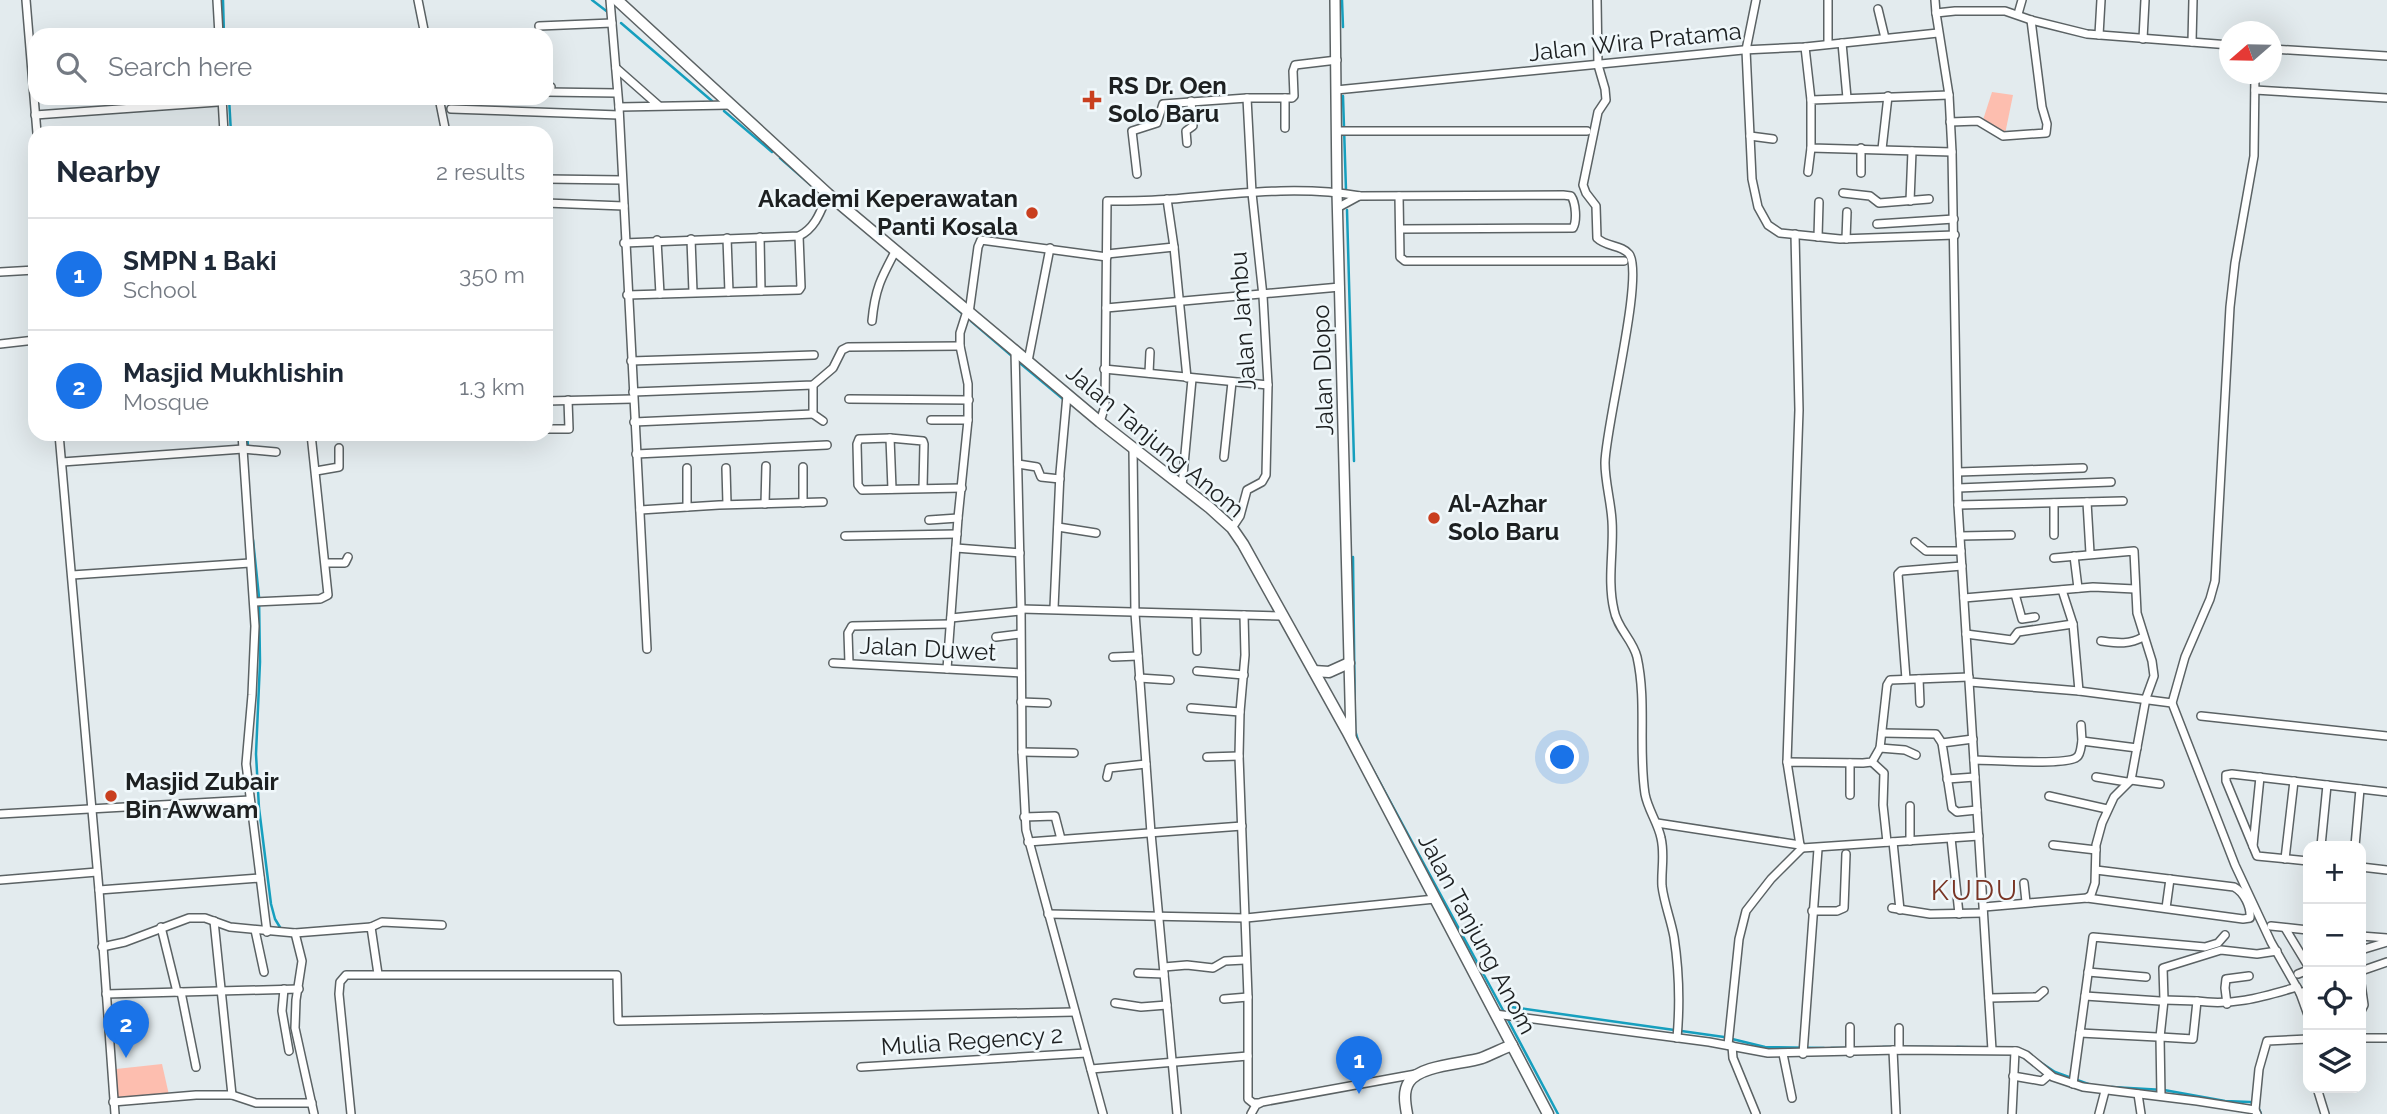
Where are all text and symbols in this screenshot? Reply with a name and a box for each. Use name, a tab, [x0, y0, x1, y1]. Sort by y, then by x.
street label: Jalan Wira Pratama	[1527, 16, 1743, 67]
north arrow	[2219, 21, 2282, 84]
search box	[28, 28, 553, 105]
icon: search	[52, 48, 90, 86]
text: Search here	[108, 52, 252, 82]
place label: RS Dr. Oen Solo Baru	[1108, 71, 1227, 128]
marker: RS Dr. Oen Solo Baru	[1082, 90, 1102, 110]
text: Nearby	[56, 154, 160, 189]
text: 2 results	[436, 158, 525, 185]
place label: Akademi Keperawatan Panti Kosala	[758, 184, 1018, 241]
marker: Akademi Keperawatan Panti Kosala	[1024, 205, 1040, 221]
text: SMPN 1 Baki	[123, 246, 277, 276]
street label: Jalan Jambu	[1223, 251, 1262, 391]
text: 1	[73, 261, 85, 288]
text: 350 m	[459, 261, 525, 288]
text: School	[123, 276, 197, 303]
street label: Jalan Dlopo	[1306, 304, 1339, 436]
text: Masjid Mukhlishin	[123, 358, 344, 388]
street label: Jalan Tanjung Anom	[1061, 358, 1250, 523]
text: 2	[73, 373, 85, 400]
text: 1.3 km	[459, 373, 525, 400]
text: Mosque	[123, 388, 209, 415]
place label: Al-Azhar Solo Baru	[1448, 489, 1559, 546]
marker: Al-Azhar Solo Baru	[1426, 510, 1442, 526]
street label: Jalan Duwet	[859, 630, 997, 667]
your location	[1545, 740, 1579, 774]
place label: Masjid Zubair Bin Awwam	[125, 767, 279, 824]
marker: Masjid Zubair Bin Awwam	[103, 788, 119, 804]
street label: Jalan Tanjung Anom	[1412, 828, 1543, 1039]
map controls	[2303, 841, 2366, 1093]
button: +	[2303, 841, 2366, 904]
district label: KUDU	[1931, 874, 2019, 907]
button: −	[2303, 904, 2366, 967]
button: locate	[2303, 967, 2366, 1030]
pin: 2	[103, 1000, 149, 1058]
street label: Mulia Regency 2	[880, 1020, 1064, 1061]
button: layers	[2303, 1030, 2366, 1093]
pin: 1	[1336, 1036, 1382, 1094]

